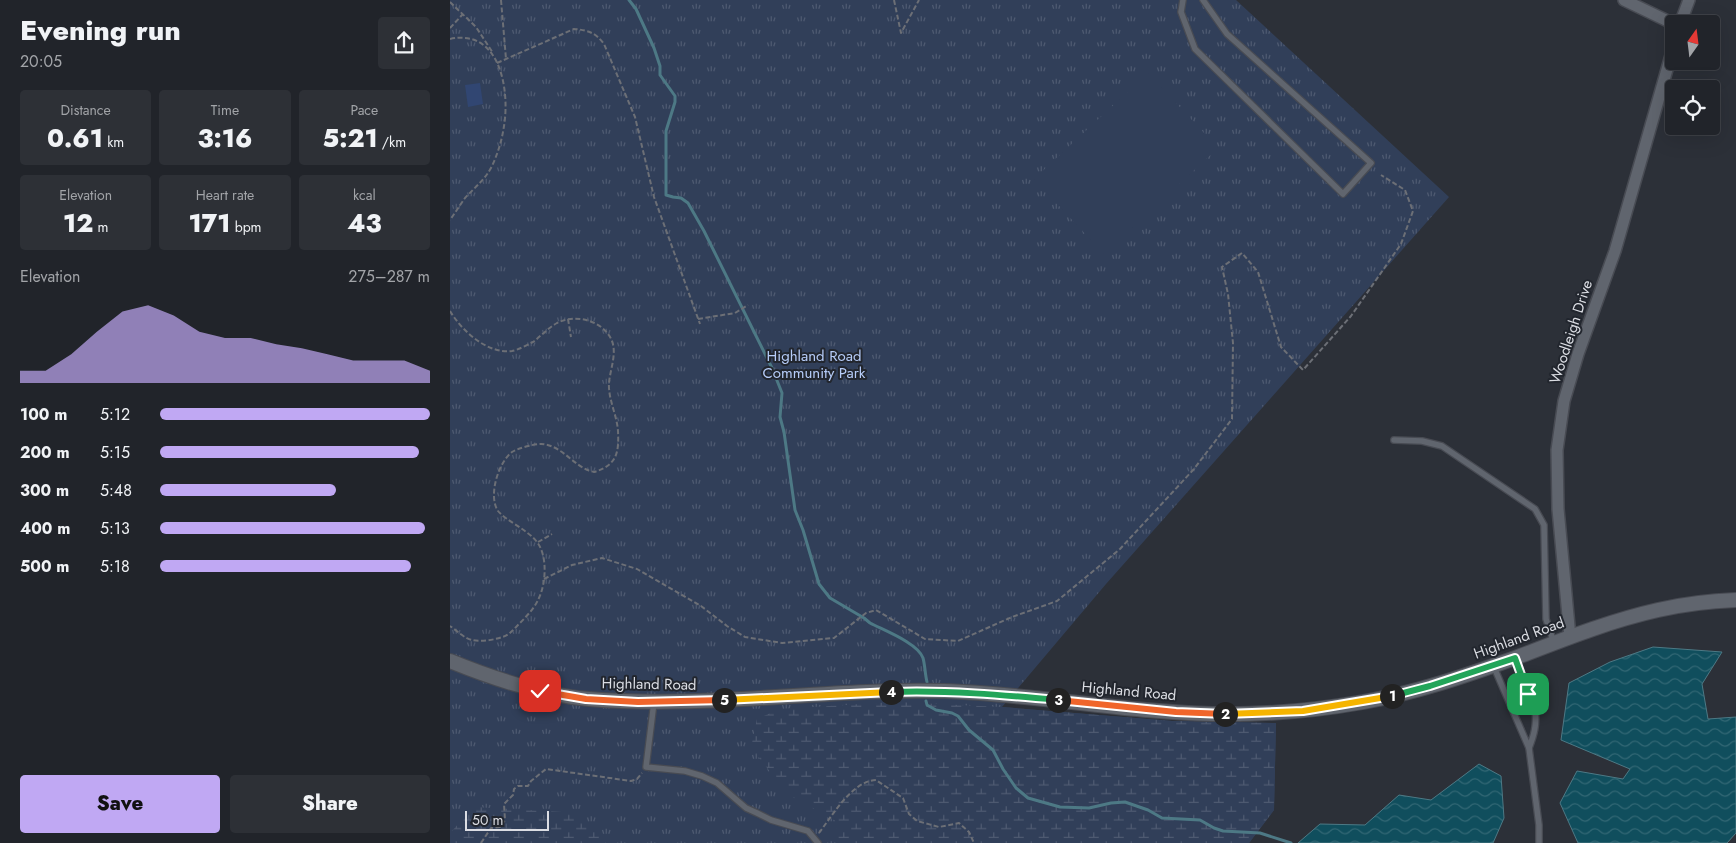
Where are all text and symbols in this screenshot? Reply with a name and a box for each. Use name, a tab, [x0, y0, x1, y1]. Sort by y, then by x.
text: Evening run	[20, 10, 181, 51]
north arrow	[1665, 15, 1720, 70]
map controls	[1665, 15, 1720, 135]
button: share	[378, 17, 430, 69]
text: 20:05	[20, 50, 62, 73]
button: locate	[1665, 80, 1720, 135]
text: Distance	[61, 100, 111, 120]
text: Time	[211, 100, 239, 120]
text: Pace	[350, 100, 378, 120]
text: 0.61	[47, 120, 103, 156]
text: 3:16	[198, 120, 252, 156]
text: 5:21	[322, 120, 378, 156]
text: km	[103, 132, 124, 152]
text: /km	[378, 132, 406, 152]
text: Elevation	[59, 185, 112, 205]
text: Heart rate	[196, 185, 254, 205]
text: kcal	[353, 185, 376, 205]
text: 12	[63, 205, 93, 241]
text: 171	[188, 205, 230, 241]
text: 43	[347, 205, 382, 241]
text: m	[93, 217, 108, 237]
text: bpm	[230, 217, 262, 237]
text: Elevation	[20, 265, 80, 288]
text: 275–287 m	[348, 265, 430, 288]
street label: Woodleigh Drive	[1544, 277, 1598, 387]
park label: Highland Road Community Park	[763, 345, 866, 384]
text: 100 m	[20, 403, 67, 426]
text: 5:12	[100, 403, 130, 426]
text: 200 m	[20, 441, 70, 464]
text: 5:15	[100, 441, 130, 464]
text: 300 m	[20, 479, 69, 502]
text: 5:48	[100, 479, 132, 502]
text: 400 m	[20, 517, 70, 540]
text: 5:13	[100, 517, 130, 540]
text: 500 m	[20, 555, 69, 578]
text: 5:18	[100, 555, 130, 578]
street label: Highland Road	[1471, 611, 1567, 665]
pin	[519, 670, 561, 712]
street label: Highland Road	[601, 672, 697, 696]
pin	[1507, 673, 1549, 715]
street label: Highland Road	[1081, 676, 1177, 706]
icon: check	[526, 677, 554, 705]
pin: 4	[878, 680, 904, 704]
icon: arrive	[1514, 680, 1542, 708]
text: 4	[887, 682, 896, 702]
pin: 1	[1380, 684, 1404, 708]
text: 1	[1389, 686, 1396, 706]
pin: 5	[712, 688, 736, 712]
pin: 3	[1046, 688, 1070, 712]
text: 5	[720, 690, 729, 710]
text: 3	[1054, 690, 1063, 710]
pin: 2	[1212, 702, 1238, 726]
text: 2	[1221, 704, 1230, 724]
button: Save	[20, 775, 220, 833]
button: Share	[230, 775, 430, 833]
scale bar	[465, 808, 549, 831]
text: 50 m	[472, 810, 503, 830]

